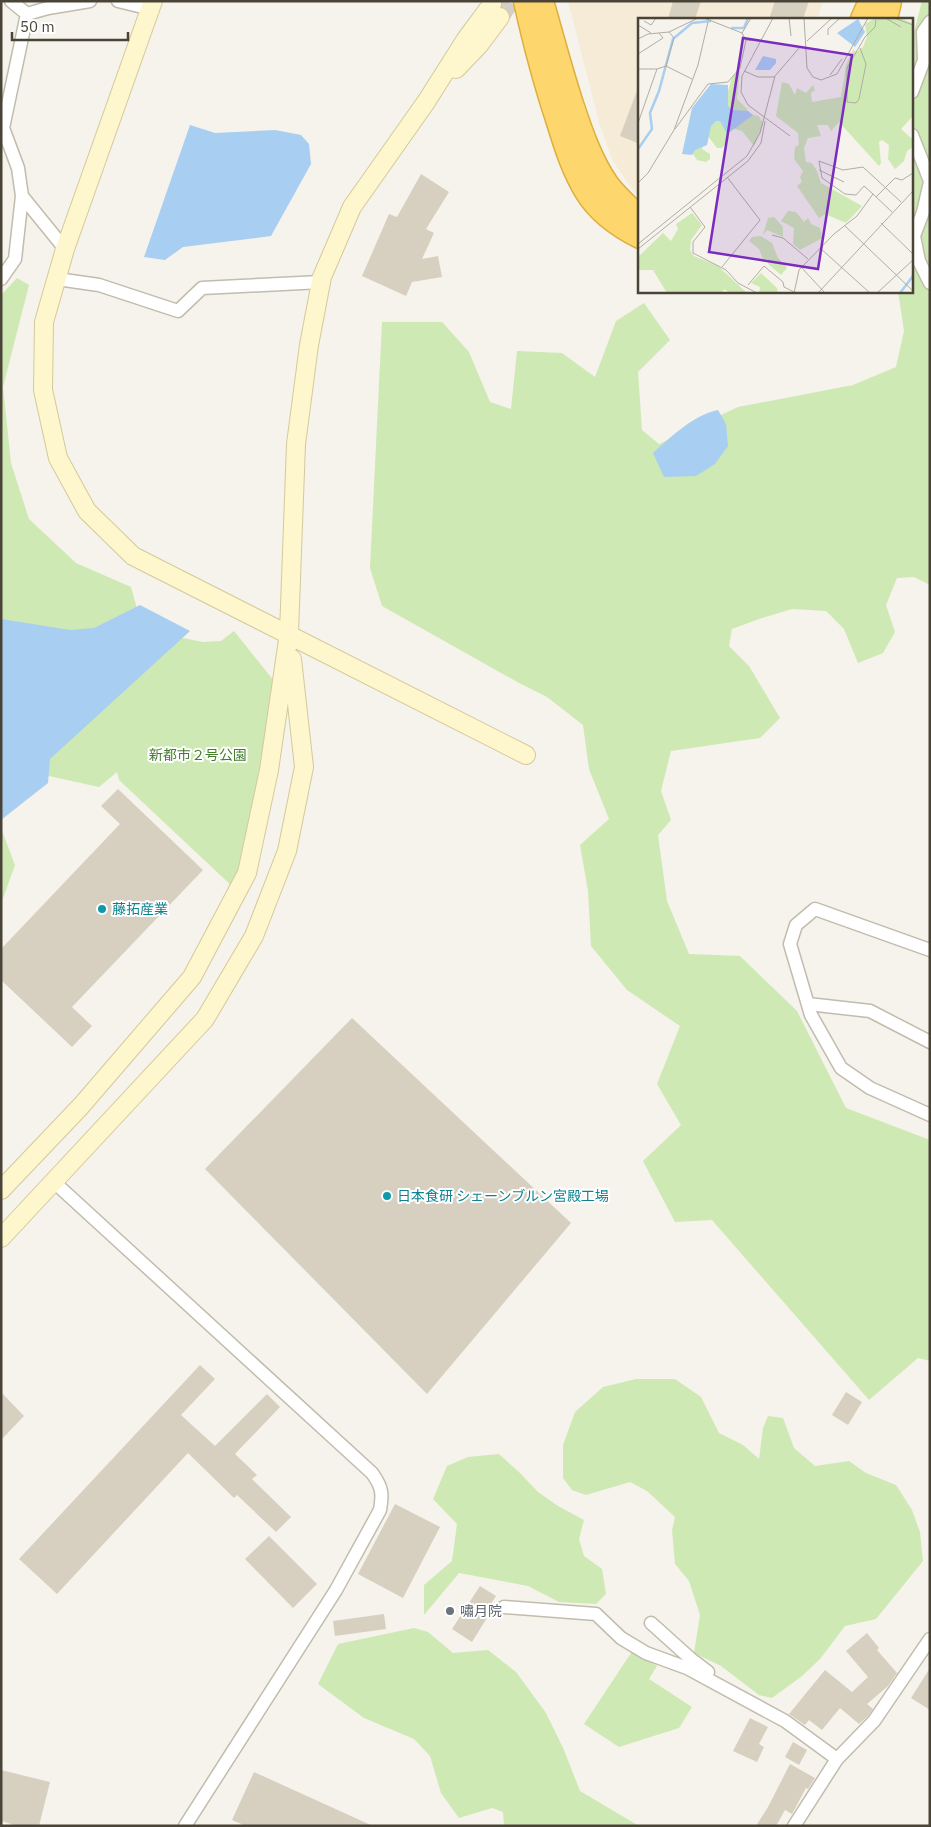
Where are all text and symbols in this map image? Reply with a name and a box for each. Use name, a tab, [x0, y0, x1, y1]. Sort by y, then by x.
scale bar	[12, 10, 129, 42]
text: 50 m	[20, 17, 55, 36]
inset map	[638, 18, 914, 292]
park label: 新都市２号公園	[149, 746, 247, 764]
place label: 藤拓産業	[112, 900, 168, 918]
marker: 藤拓産業	[96, 903, 108, 915]
place label: 日本食研 シェーンブルン宮殿工場	[397, 1187, 609, 1205]
marker: 日本食研 シェーンブルン宮殿工場	[381, 1190, 393, 1202]
place label: 嘯月院	[460, 1602, 502, 1620]
marker: 嘯月院	[444, 1605, 456, 1617]

